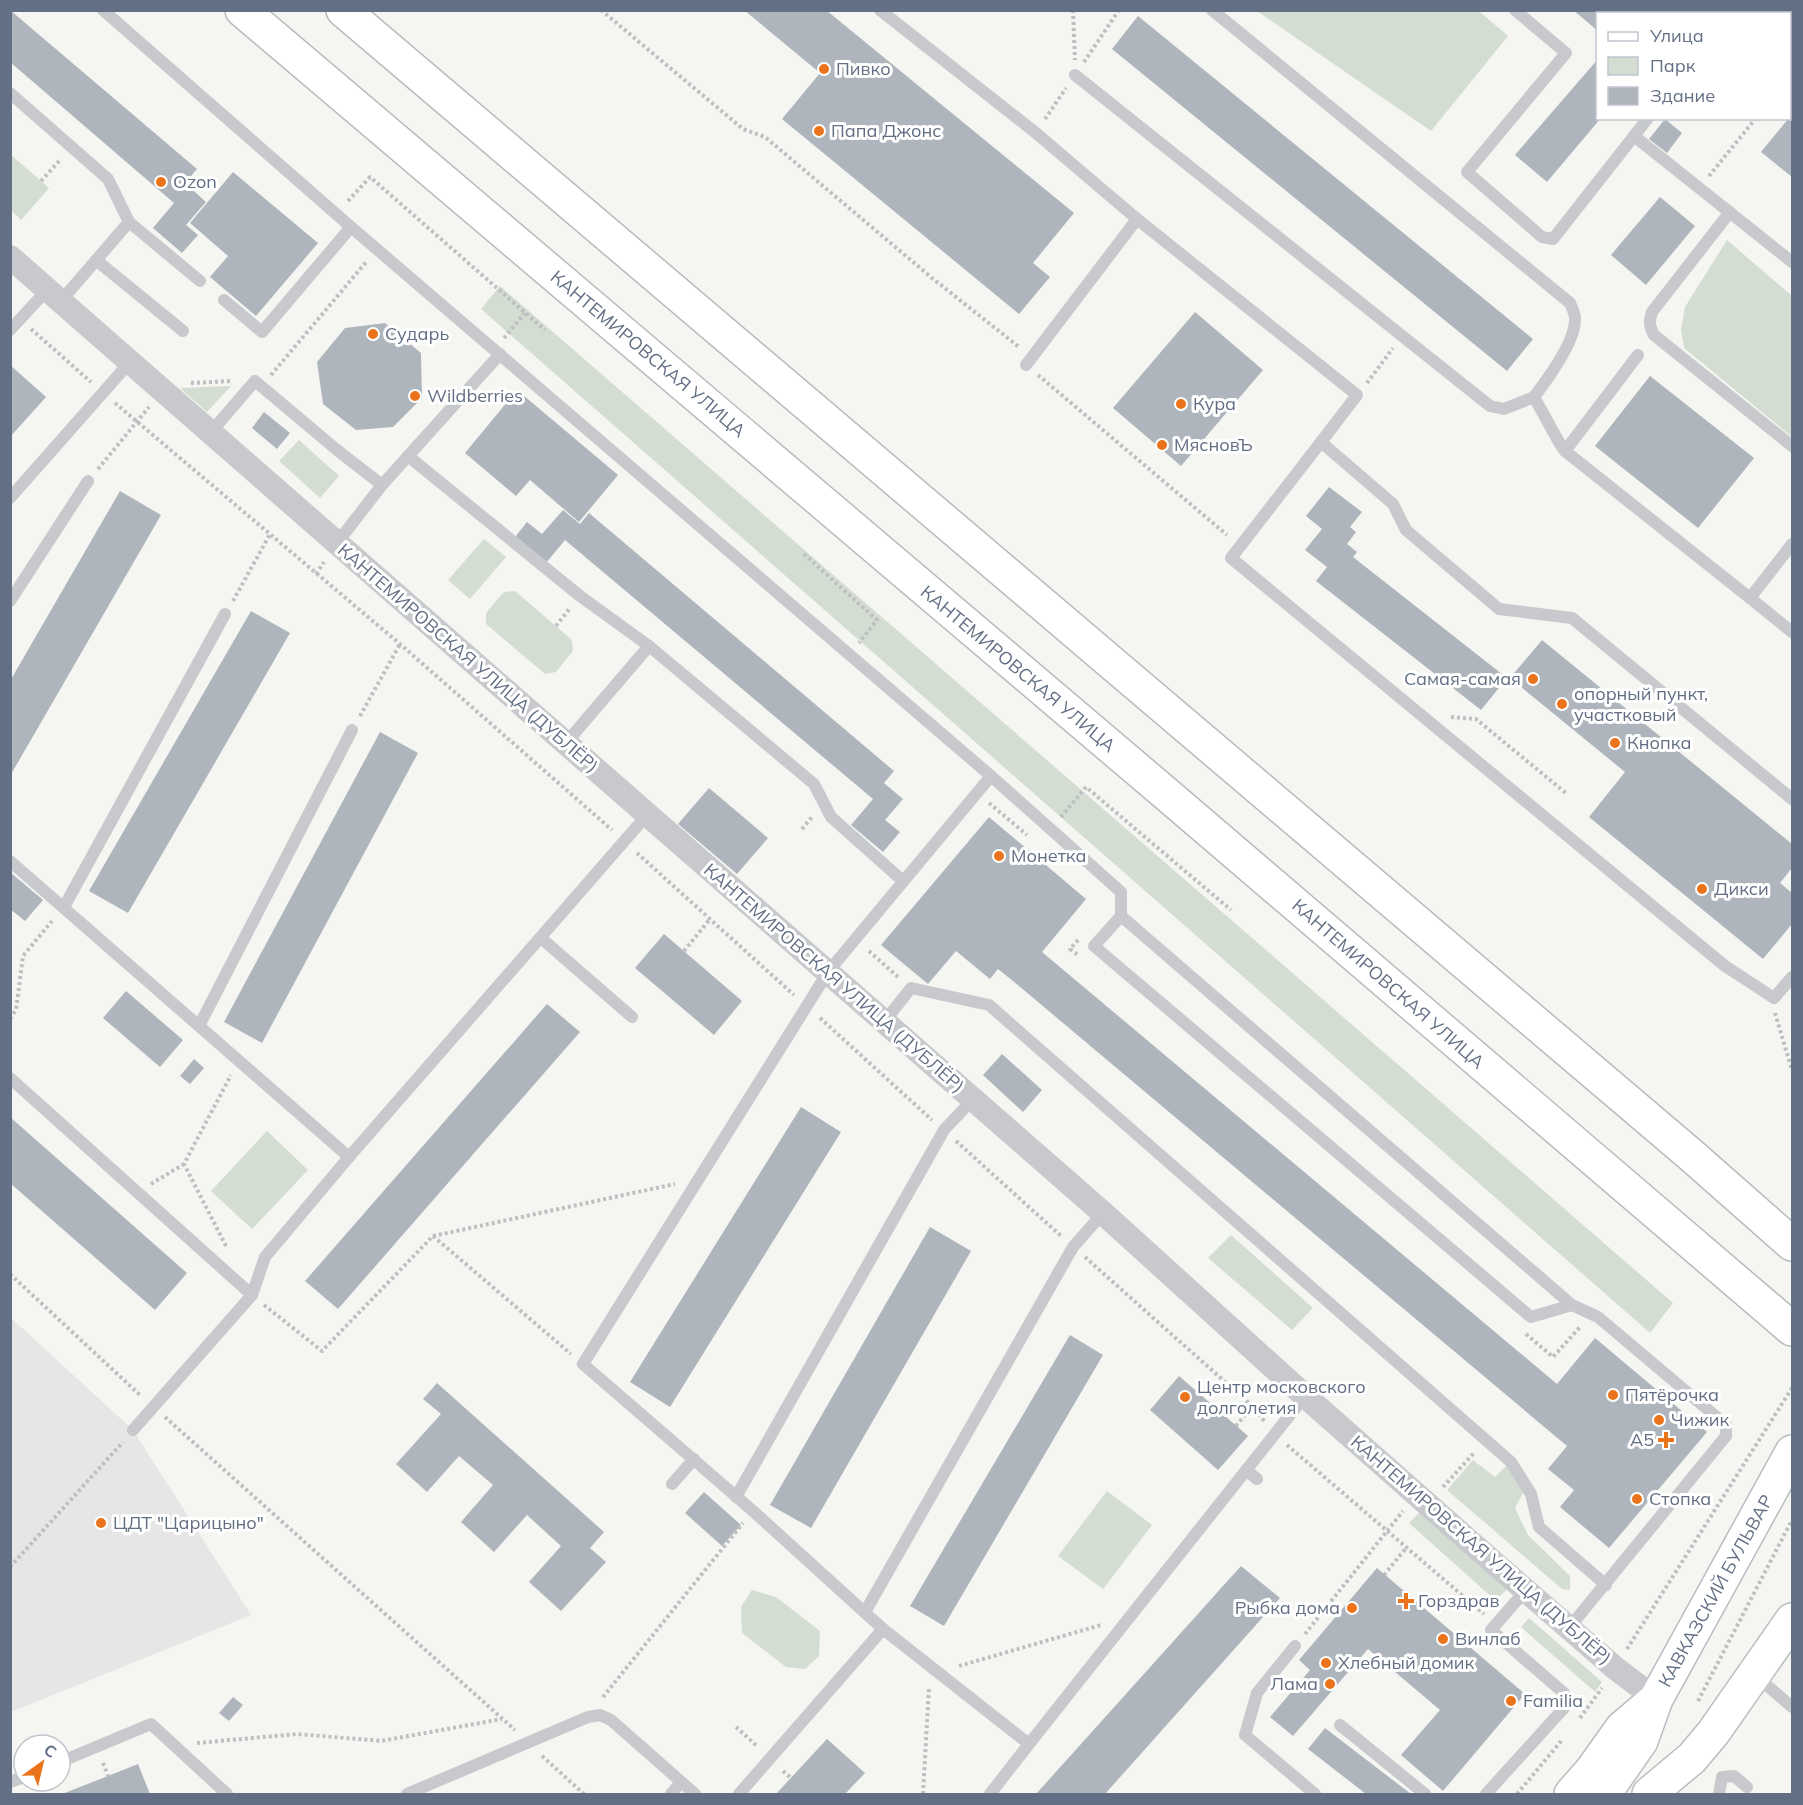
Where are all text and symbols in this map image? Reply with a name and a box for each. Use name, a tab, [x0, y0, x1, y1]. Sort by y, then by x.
legend	[1596, 12, 1791, 120]
text: Улица	[1649, 24, 1704, 47]
text: Парк	[1650, 54, 1696, 77]
place label: Пивко	[836, 57, 891, 80]
marker: Пивко	[817, 62, 831, 76]
text: Здание	[1650, 84, 1715, 107]
place label: Папа Джонс	[831, 119, 941, 142]
marker: Папа Джонс	[812, 124, 826, 138]
place label: Ozon	[173, 170, 217, 193]
marker: Ozon	[154, 175, 168, 189]
street label: КАНТЕМИРОВСКАЯ УЛИЦА	[546, 265, 751, 442]
place label: Сударь	[385, 322, 449, 345]
marker: Сударь	[366, 327, 380, 341]
place label: Wildberries	[427, 384, 523, 407]
marker: Wildberries	[408, 389, 422, 403]
place label: Кура	[1193, 392, 1236, 415]
marker: Кура	[1174, 397, 1188, 411]
place label: МясновЪ	[1174, 433, 1253, 456]
marker: МясновЪ	[1155, 438, 1169, 452]
street label: КАНТЕМИРОВСКАЯ УЛИЦА (ДУБЛЁР)	[333, 538, 603, 777]
street label: КАНТЕМИРОВСКАЯ УЛИЦА	[916, 580, 1121, 757]
place label: Самая-самая	[1404, 667, 1521, 690]
marker: Самая-самая	[1526, 672, 1540, 686]
place label: опорный пункт, участковый	[1574, 682, 1708, 726]
marker: опорный пункт, участковый	[1555, 697, 1569, 711]
place label: Кнопка	[1627, 731, 1691, 754]
marker: Кнопка	[1608, 736, 1622, 750]
place label: Монетка	[1011, 844, 1087, 867]
marker: Монетка	[992, 849, 1006, 863]
street label: КАНТЕМИРОВСКАЯ УЛИЦА (ДУБЛЁР)	[699, 858, 969, 1097]
place label: Дикси	[1714, 877, 1769, 900]
marker: Дикси	[1695, 882, 1709, 896]
street label: КАНТЕМИРОВСКАЯ УЛИЦА	[1287, 894, 1489, 1073]
place label: Центр московского долголетия	[1197, 1375, 1366, 1419]
place label: Пятёрочка	[1625, 1383, 1719, 1406]
marker: Пятёрочка	[1606, 1388, 1620, 1402]
marker: Центр московского долголетия	[1178, 1390, 1192, 1404]
place label: Чижик	[1671, 1408, 1729, 1431]
marker: Чижик	[1652, 1413, 1666, 1427]
place label: А5	[1630, 1428, 1654, 1451]
street label: КАНТЕМИРОВСКАЯ УЛИЦА (ДУБЛЁР)	[1346, 1430, 1616, 1669]
marker: А5	[1659, 1433, 1673, 1447]
place label: Стопка	[1649, 1487, 1711, 1510]
street label: КАВКАЗСКИЙ БУЛЬВАР	[1653, 1491, 1778, 1691]
marker: Стопка	[1630, 1492, 1644, 1506]
place label: ЦДТ "Царицыно"	[113, 1511, 264, 1534]
marker: ЦДТ "Царицыно"	[94, 1516, 108, 1530]
place label: Горздрав	[1418, 1589, 1500, 1612]
marker: Горздрав	[1399, 1594, 1413, 1608]
place label: Рыбка дома	[1235, 1596, 1340, 1619]
marker: Рыбка дома	[1345, 1601, 1359, 1615]
place label: Винлаб	[1455, 1627, 1521, 1650]
marker: Винлаб	[1436, 1632, 1450, 1646]
place label: Хлебный домик	[1338, 1651, 1475, 1674]
marker: Хлебный домик	[1319, 1656, 1333, 1670]
place label: Лама	[1270, 1672, 1318, 1695]
marker: Лама	[1323, 1677, 1337, 1691]
place label: Familia	[1523, 1689, 1583, 1712]
marker: Familia	[1504, 1694, 1518, 1708]
north arrow	[12, 1733, 72, 1793]
text: С	[40, 1739, 61, 1762]

